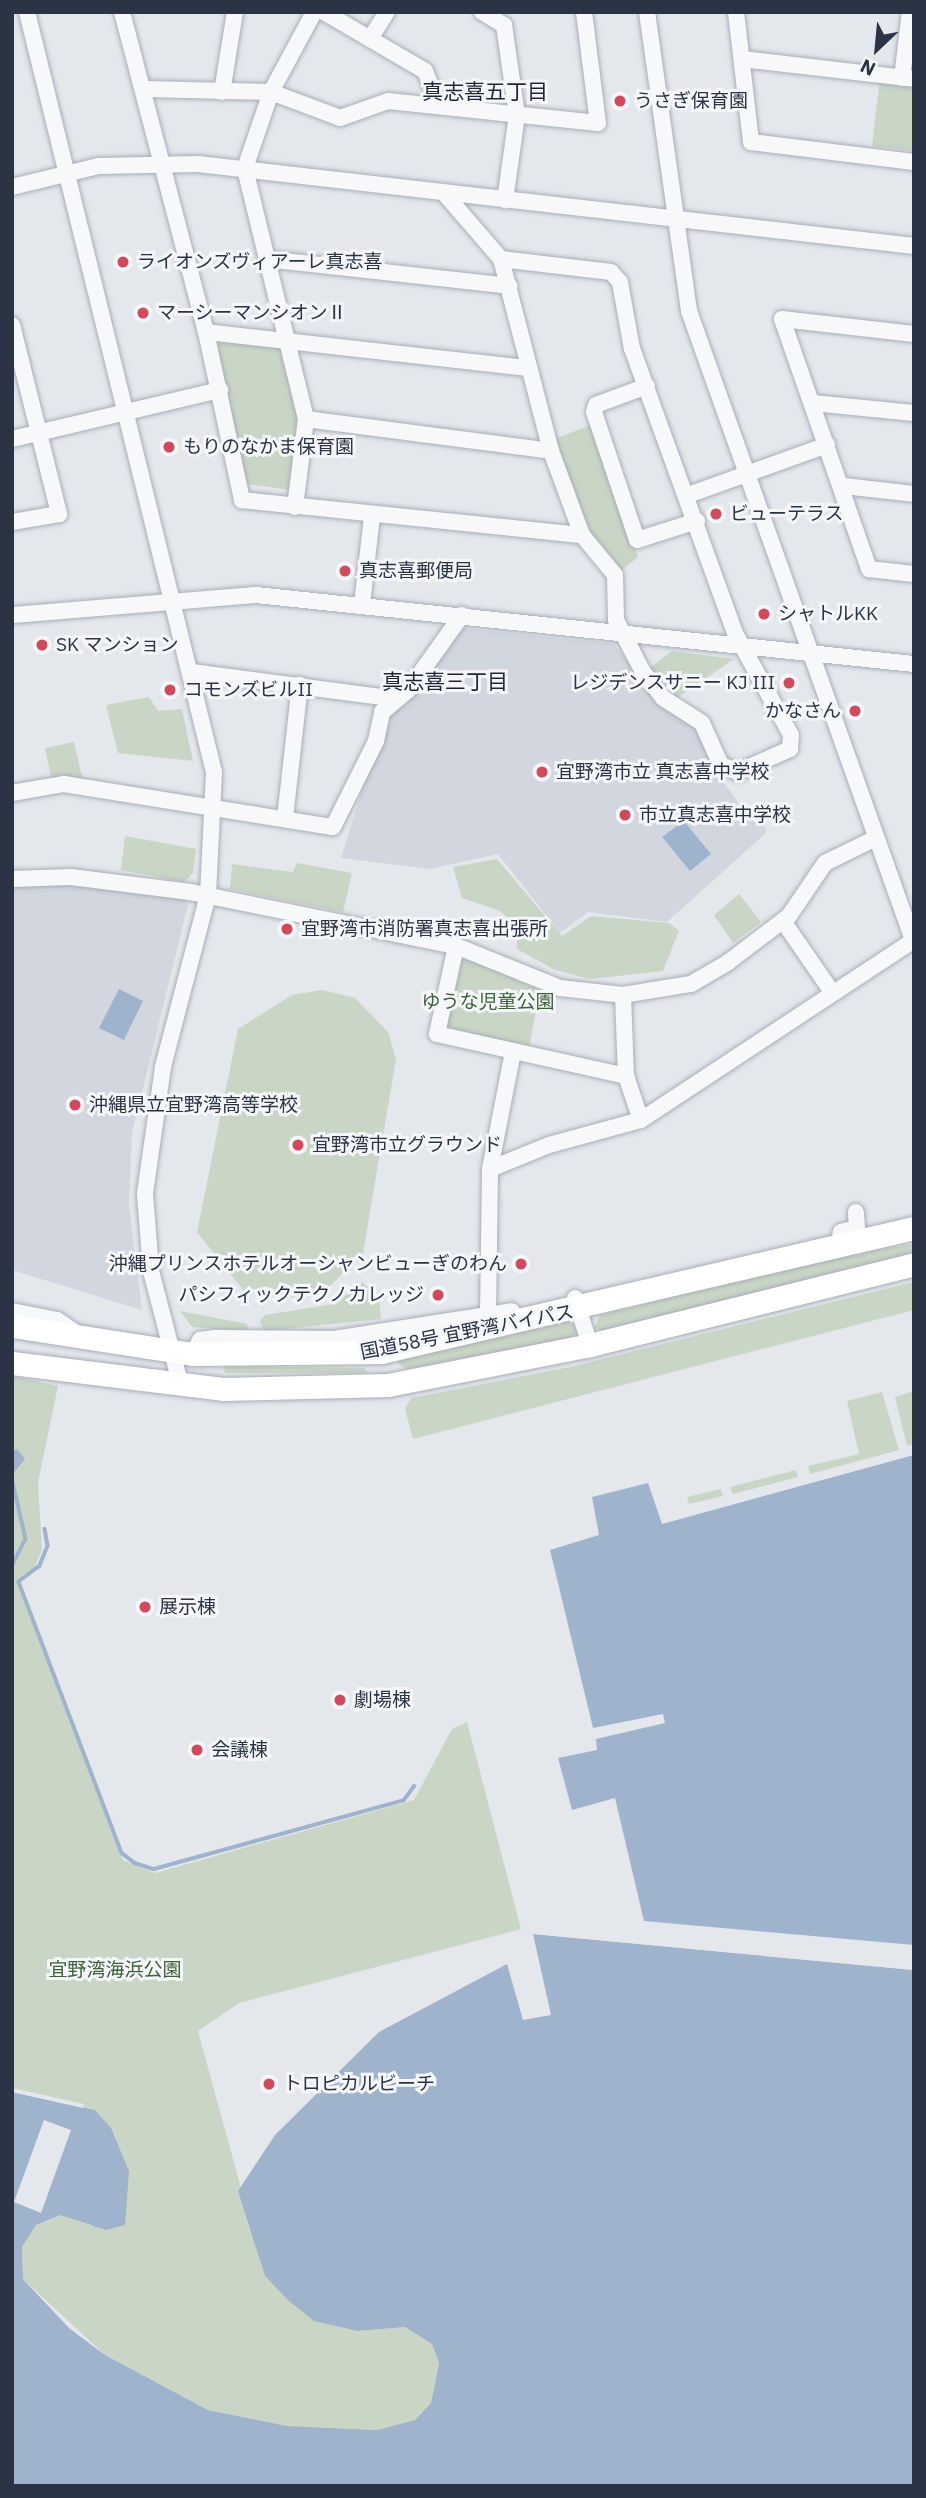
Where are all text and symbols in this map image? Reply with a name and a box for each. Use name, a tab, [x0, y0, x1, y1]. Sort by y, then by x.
north arrow	[842, 14, 912, 84]
text: N	[856, 54, 879, 82]
district label: 真志喜五丁目	[422, 78, 548, 104]
place label: うさぎ保育園	[634, 90, 748, 112]
marker: うさぎ保育園	[612, 93, 628, 109]
place label: ライオンズヴィアーレ真志喜	[137, 251, 383, 273]
marker: ライオンズヴィアーレ真志喜	[115, 254, 131, 270]
place label: マーシーマンシオンⅡ	[157, 302, 347, 324]
marker: マーシーマンシオンⅡ	[135, 305, 151, 321]
place label: もりのなかま保育園	[183, 436, 354, 458]
marker: もりのなかま保育園	[161, 439, 177, 455]
place label: ビューテラス	[730, 503, 844, 525]
marker: ビューテラス	[708, 506, 724, 522]
place label: 真志喜郵便局	[359, 560, 473, 582]
marker: 真志喜郵便局	[337, 563, 353, 579]
place label: シャトルKK	[778, 603, 878, 625]
marker: シャトルKK	[756, 606, 772, 622]
place label: SK マンション	[56, 634, 179, 656]
marker: SK マンション	[34, 637, 50, 653]
district label: 真志喜三丁目	[382, 668, 508, 694]
place label: レジデンスサニー KJ III	[570, 672, 775, 694]
marker: レジデンスサニー KJ III	[781, 675, 797, 691]
place label: コモンズビルII	[184, 679, 313, 701]
marker: コモンズビルII	[162, 682, 178, 698]
place label: かなさん	[765, 700, 841, 722]
marker: かなさん	[847, 703, 863, 719]
place label: 宜野湾市立 真志喜中学校	[556, 761, 769, 783]
marker: 宜野湾市立 真志喜中学校	[534, 764, 550, 780]
place label: 市立真志喜中学校	[639, 804, 791, 826]
marker: 市立真志喜中学校	[617, 807, 633, 823]
place label: 宜野湾市消防署真志喜出張所	[301, 918, 548, 940]
marker: 宜野湾市消防署真志喜出張所	[279, 921, 295, 937]
park label: ゆうな児童公園	[422, 991, 554, 1013]
place label: 沖縄県立宜野湾高等学校	[89, 1094, 298, 1116]
marker: 沖縄県立宜野湾高等学校	[67, 1097, 83, 1113]
place label: 宜野湾市立グラウンド	[312, 1134, 502, 1156]
marker: 宜野湾市立グラウンド	[290, 1137, 306, 1153]
place label: 沖縄プリンスホテルオーシャンビューぎのわん	[108, 1253, 507, 1275]
marker: 沖縄プリンスホテルオーシャンビューぎのわん	[513, 1256, 529, 1272]
place label: パシフィックテクノカレッジ	[177, 1284, 424, 1306]
marker: パシフィックテクノカレッジ	[430, 1287, 446, 1303]
street label: 国道58号 宜野湾バイパス	[358, 1300, 576, 1364]
place label: 展示棟	[159, 1596, 216, 1618]
marker: 展示棟	[137, 1599, 153, 1615]
place label: 劇場棟	[354, 1689, 411, 1711]
marker: 劇場棟	[332, 1692, 348, 1708]
place label: 会議棟	[211, 1739, 268, 1761]
marker: 会議棟	[189, 1742, 205, 1758]
park label: 宜野湾海浜公園	[49, 1959, 181, 1981]
place label: トロピカルビーチ	[283, 2073, 435, 2095]
marker: トロピカルビーチ	[261, 2076, 277, 2092]

